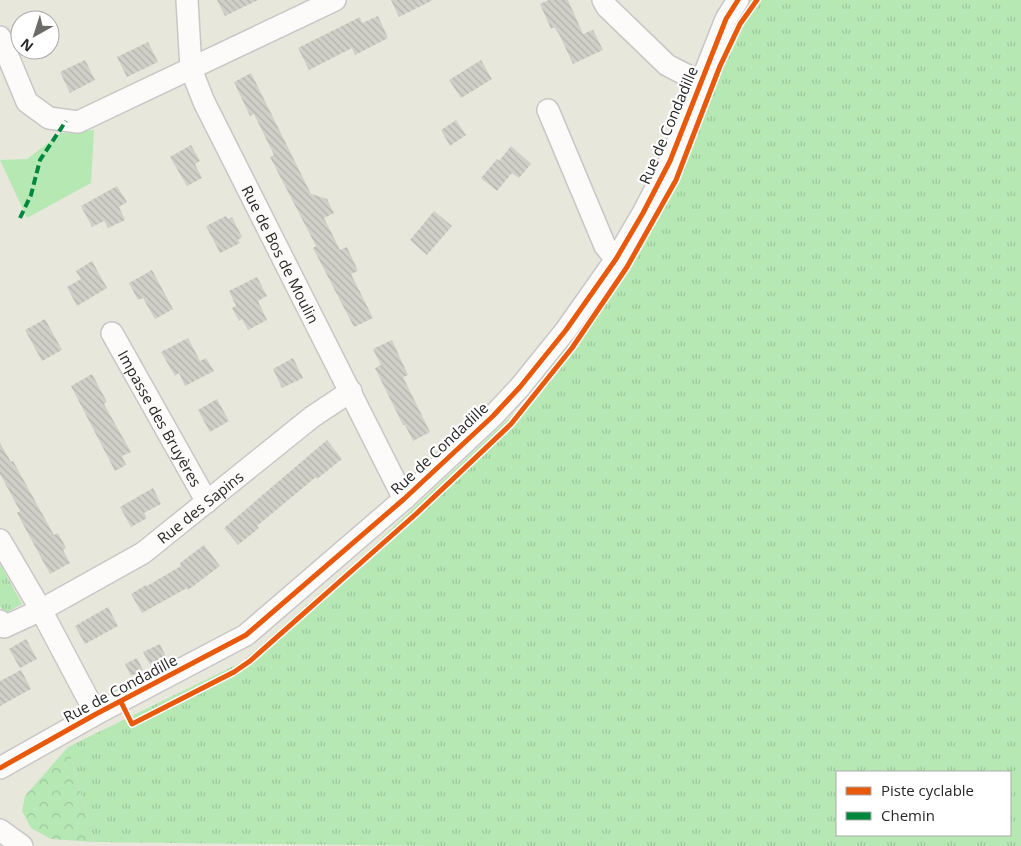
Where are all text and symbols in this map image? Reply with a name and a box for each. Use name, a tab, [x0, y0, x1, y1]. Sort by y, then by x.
north arrow	[10, 10, 60, 60]
text: N	[16, 35, 37, 56]
street label: Rue de Condadille	[634, 63, 702, 187]
street label: Rue de Bos de Moulin	[238, 182, 324, 327]
street label: Impasse des Bruyères	[114, 347, 206, 490]
street label: Rue de Condadille	[386, 398, 492, 498]
street label: Rue des Sapins	[153, 466, 247, 548]
street label: Rue de Condadille	[59, 649, 181, 727]
legend	[836, 771, 1011, 836]
text: Piste cyclable	[881, 780, 974, 800]
text: Chemin	[881, 805, 935, 825]

